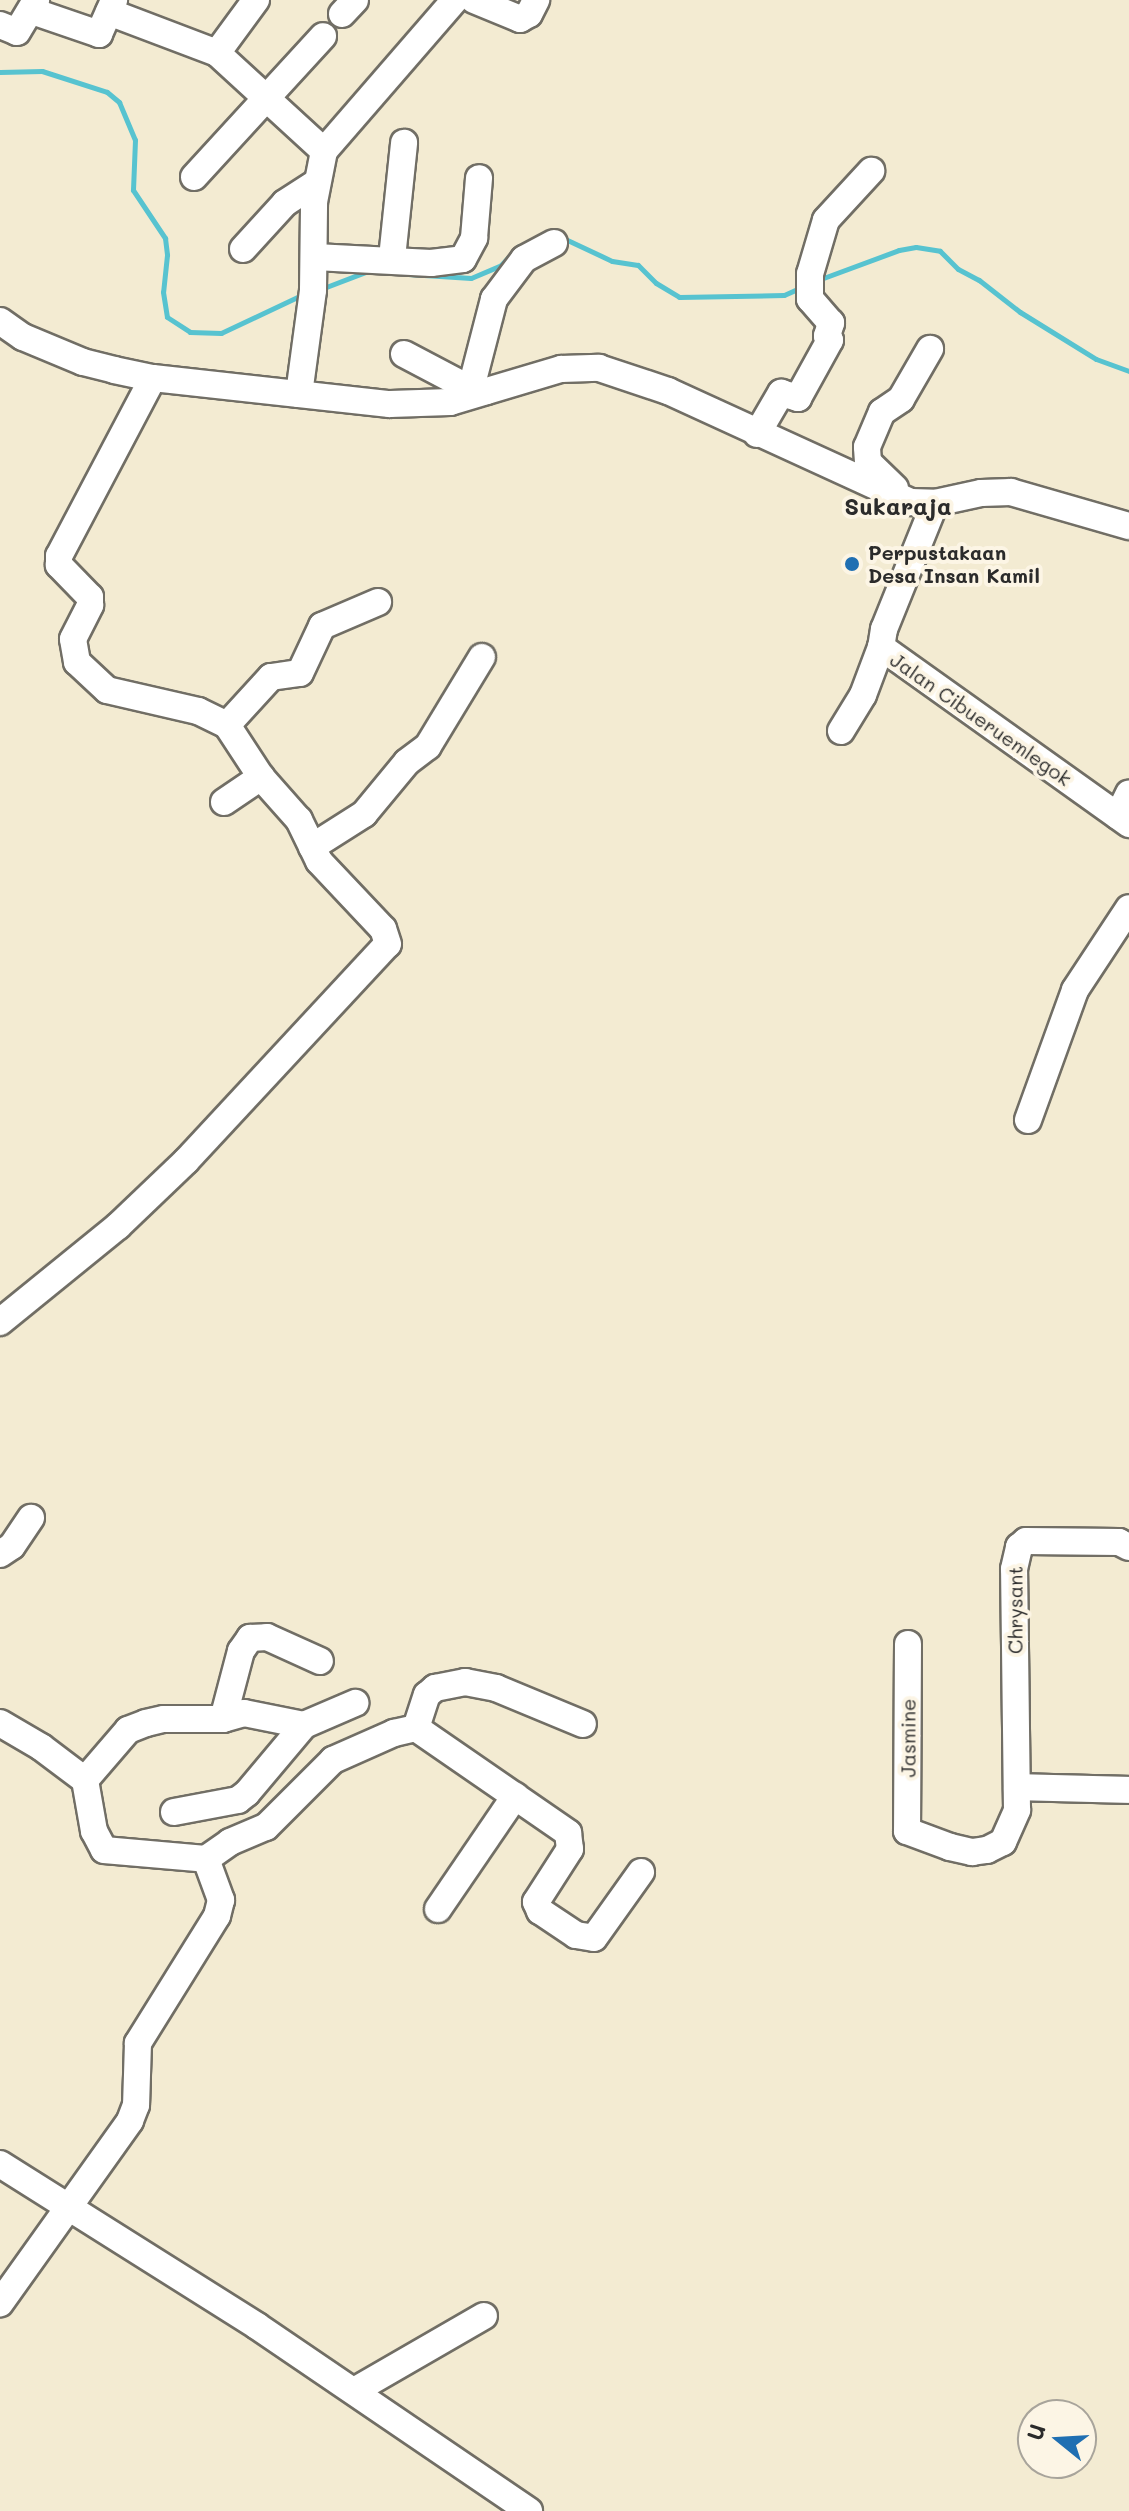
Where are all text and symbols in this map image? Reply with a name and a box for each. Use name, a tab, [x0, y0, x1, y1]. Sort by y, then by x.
district label: Sukaraja	[844, 492, 952, 520]
place label: Perpustakaan Desa Insan Kamil	[868, 540, 1040, 587]
marker: Perpustakaan Desa Insan Kamil	[843, 555, 861, 573]
street label: Jalan Cibueruemlegok	[886, 647, 1076, 791]
street label: Chrysant	[1003, 1566, 1027, 1654]
street label: Jasmine	[896, 1699, 920, 1777]
north arrow	[1017, 2399, 1097, 2479]
text: U	[1019, 2420, 1052, 2444]

